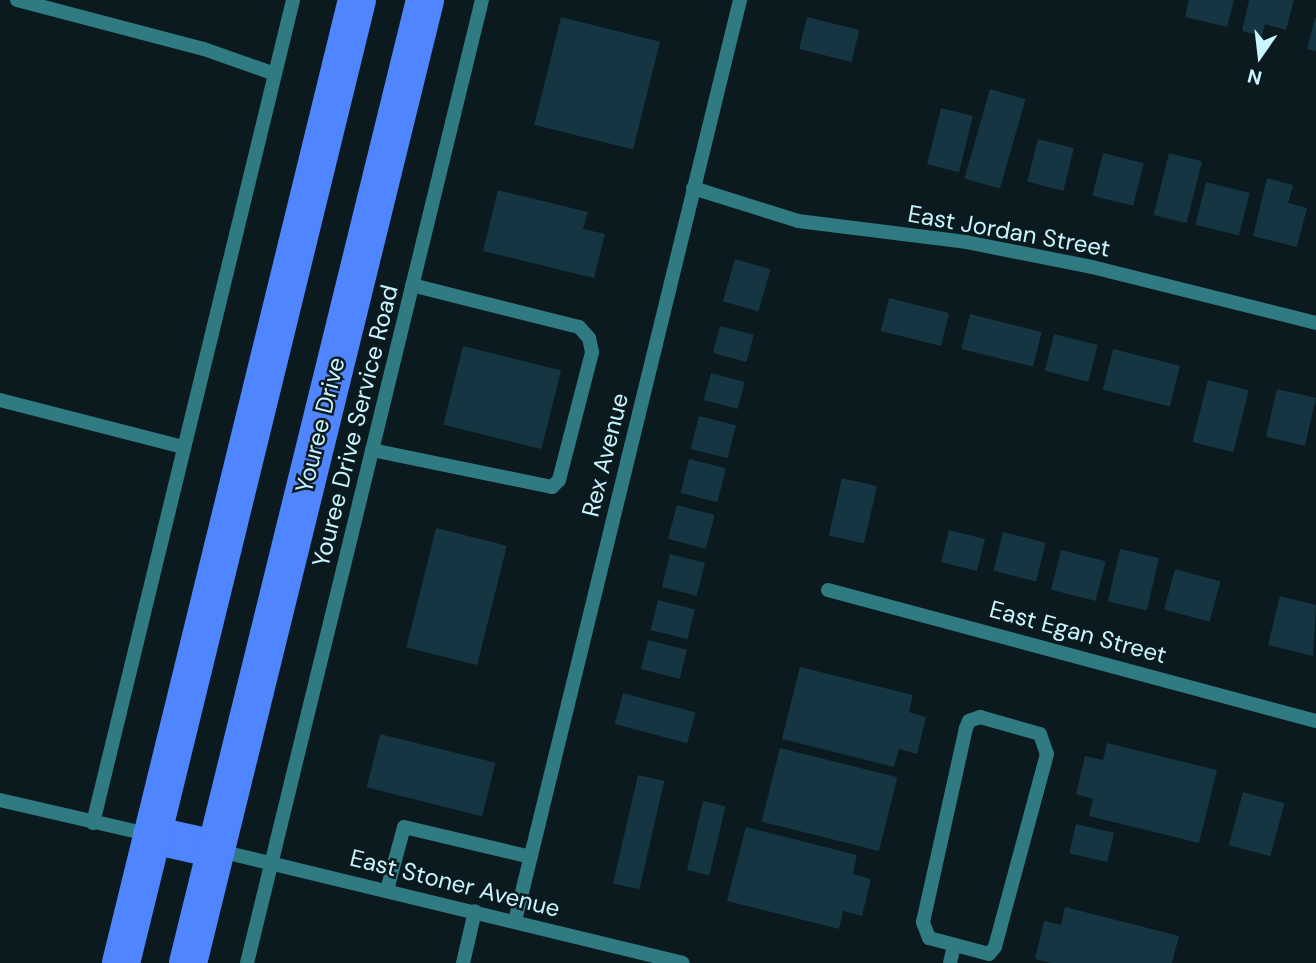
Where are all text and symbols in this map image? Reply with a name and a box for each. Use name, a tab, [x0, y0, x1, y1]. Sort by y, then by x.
north arrow	[1225, 21, 1295, 91]
text: N	[1245, 63, 1265, 91]
street label: East Jordan Street	[906, 199, 1112, 263]
street label: Youree Drive Service Road	[306, 282, 404, 570]
street label: Youree Drive	[289, 354, 351, 496]
street label: Rex Avenue	[576, 390, 634, 520]
street label: East Egan Street	[986, 595, 1170, 669]
street label: East Stoner Avenue	[347, 843, 563, 923]

